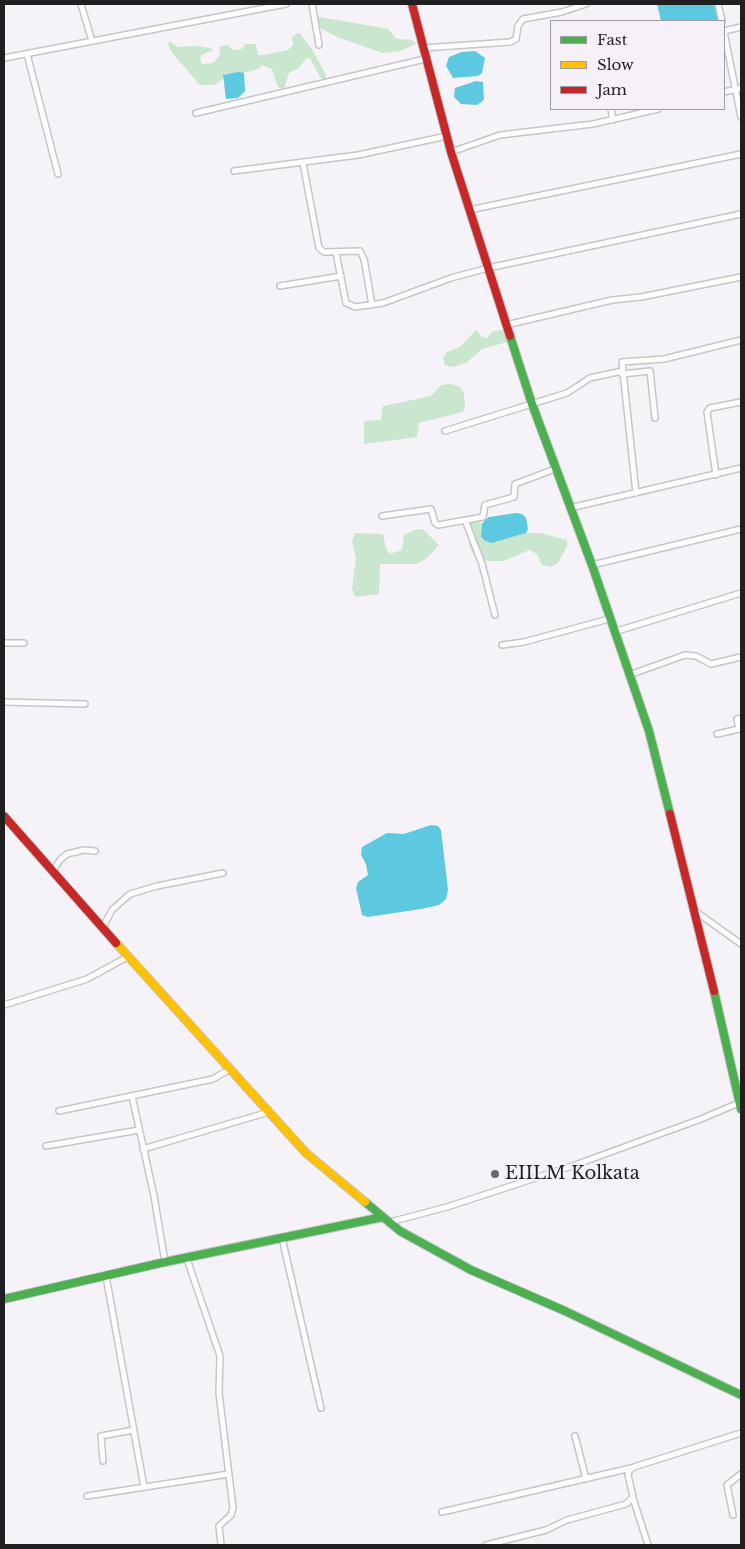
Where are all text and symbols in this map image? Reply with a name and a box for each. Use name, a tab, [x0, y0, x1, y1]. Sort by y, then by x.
legend	[550, 20, 725, 110]
text: Fast	[597, 30, 627, 49]
text: Slow	[597, 55, 634, 74]
text: Jam	[597, 80, 627, 99]
place label: EIILM Kolkata	[505, 1163, 640, 1185]
marker: EIILM Kolkata	[489, 1168, 501, 1180]

